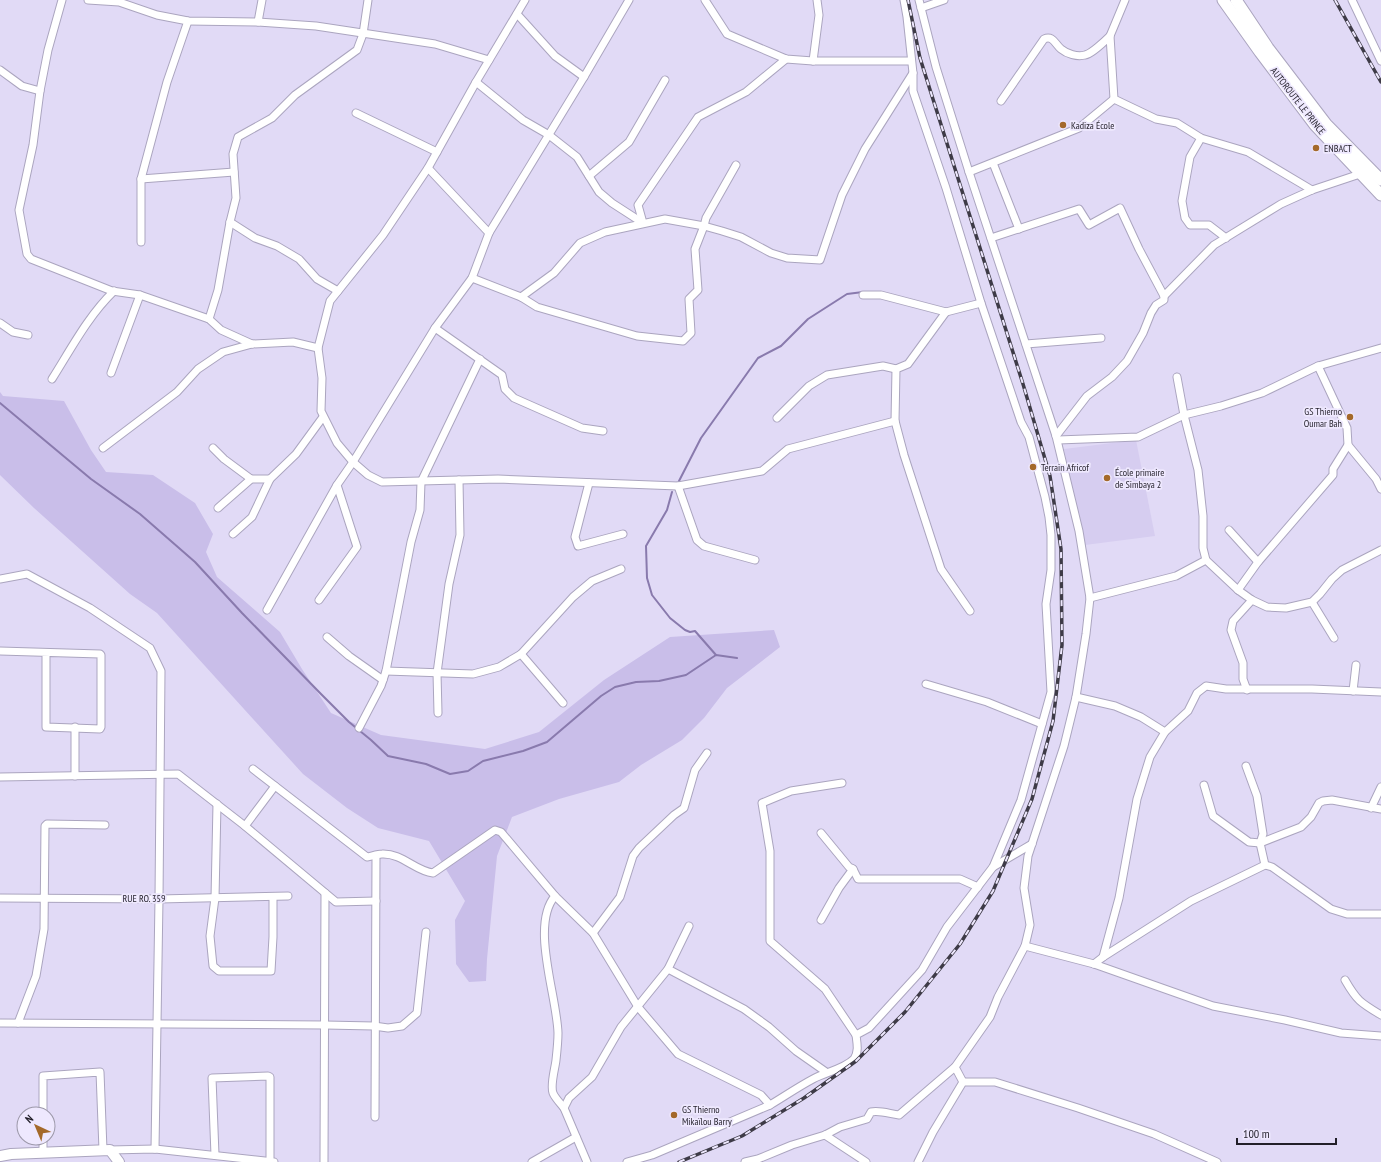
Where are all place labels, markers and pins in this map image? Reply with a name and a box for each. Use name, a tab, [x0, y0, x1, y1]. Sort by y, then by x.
place label: Kadiza École	[1071, 119, 1114, 132]
marker: Kadiza École	[1058, 120, 1068, 130]
place label: ENBACT	[1324, 142, 1352, 155]
marker: ENBACT	[1311, 143, 1321, 153]
place label: GS Thierno Oumar Bah	[1304, 405, 1342, 430]
marker: GS Thierno Oumar Bah	[1345, 412, 1355, 422]
place label: Terrain Africof	[1041, 461, 1089, 474]
marker: Terrain Africof	[1028, 462, 1038, 472]
place label: École primaire de Simbaya 2	[1115, 466, 1164, 491]
marker: École primaire de Simbaya 2	[1102, 473, 1112, 483]
place label: GS Thierno Mikaïlou Barry	[682, 1103, 732, 1128]
marker: GS Thierno Mikaïlou Barry	[669, 1110, 679, 1120]

